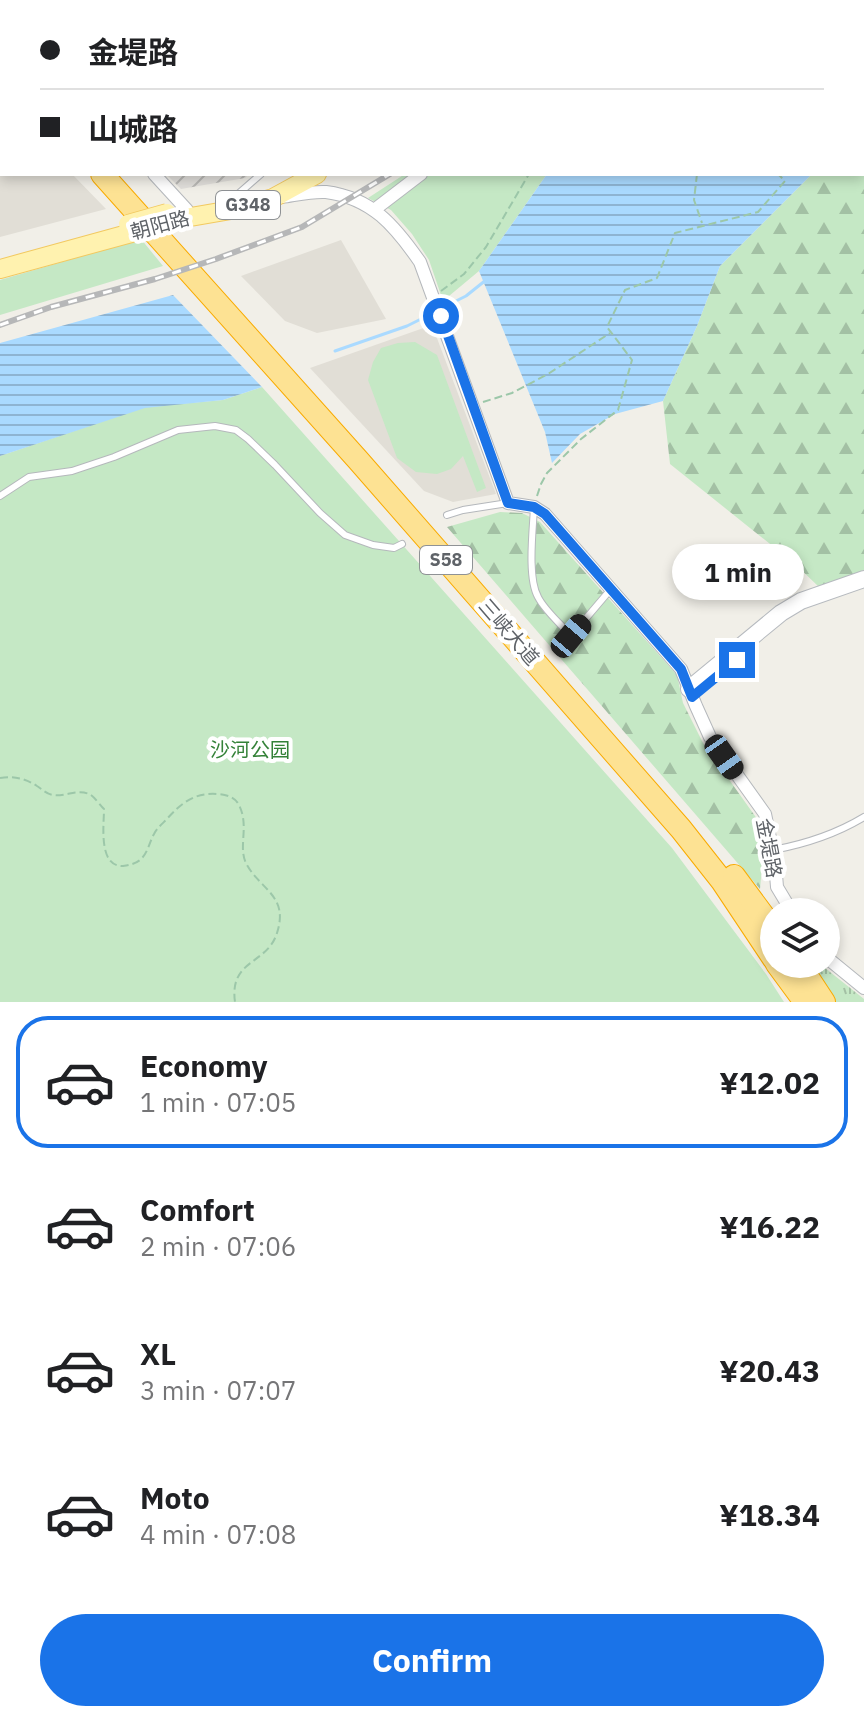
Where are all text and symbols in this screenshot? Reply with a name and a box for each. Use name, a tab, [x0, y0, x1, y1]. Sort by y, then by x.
text: 金堤路	[88, 32, 178, 71]
text: 山城路	[88, 109, 178, 148]
road number: G348	[216, 191, 280, 219]
street label: 朝阳路	[127, 204, 192, 245]
route start	[423, 298, 459, 334]
callout: 1 min	[671, 544, 803, 600]
road number: S58	[420, 546, 472, 574]
text: 1 min	[704, 555, 772, 589]
street label: 三峡大道	[473, 593, 546, 671]
car	[546, 610, 596, 662]
route end	[719, 642, 755, 678]
car	[700, 730, 748, 784]
park label: 沙河公园	[210, 736, 290, 763]
street label: 金堤路	[751, 816, 788, 880]
map controls	[760, 898, 840, 978]
button: layers	[760, 898, 840, 978]
icon: car	[44, 1046, 116, 1118]
text: Economy	[140, 1046, 268, 1085]
text: ¥12.02	[719, 1063, 820, 1102]
text: 1 min · 07:05	[140, 1085, 296, 1119]
icon: car	[44, 1190, 116, 1262]
text: Comfort	[140, 1190, 255, 1229]
text: ¥16.22	[719, 1207, 820, 1246]
text: 2 min · 07:06	[140, 1229, 296, 1263]
icon: car	[44, 1334, 116, 1406]
text: XL	[140, 1334, 176, 1373]
text: ¥20.43	[719, 1351, 820, 1390]
text: 3 min · 07:07	[140, 1373, 296, 1407]
icon: car	[44, 1478, 116, 1550]
text: Moto	[140, 1478, 210, 1517]
text: ¥18.34	[719, 1495, 820, 1534]
text: 4 min · 07:08	[140, 1517, 296, 1551]
button: Confirm	[40, 1614, 824, 1706]

